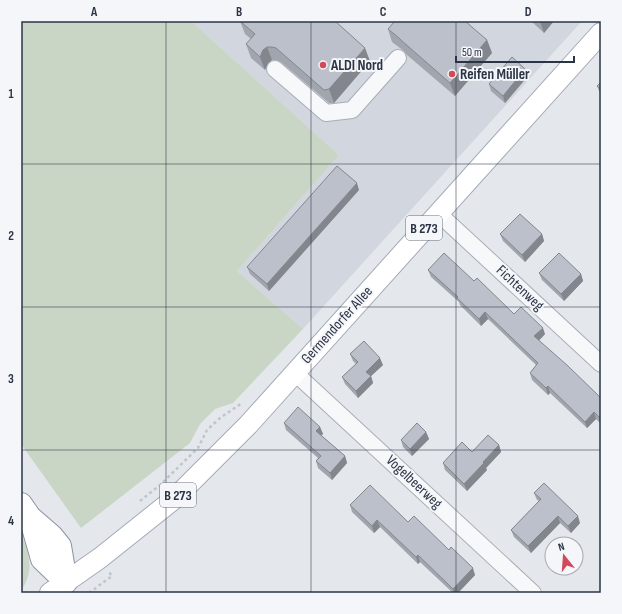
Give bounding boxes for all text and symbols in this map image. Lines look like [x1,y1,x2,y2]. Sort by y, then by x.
text: A [90,4,98,20]
text: B [236,4,242,20]
text: C [380,4,387,20]
text: D [525,4,532,20]
scale bar [456,38,574,64]
text: 50 m [462,45,482,60]
place label: ALDI Nord [330,56,383,75]
marker: ALDI Nord [318,60,328,70]
place label: Reifen Müller [460,65,530,84]
marker: Reifen Müller [447,69,457,79]
text: 1 [8,86,14,102]
road number: B 273 [406,216,442,240]
text: 2 [8,228,14,244]
street label: Fichtenweg [492,261,548,315]
street label: Germendorfer Allee [297,282,377,368]
text: 3 [8,371,14,387]
street label: Vogelbeerweg [382,451,446,513]
road number: B 273 [160,483,196,507]
text: 4 [8,513,14,529]
north arrow [544,536,584,576]
text: N [557,540,566,554]

